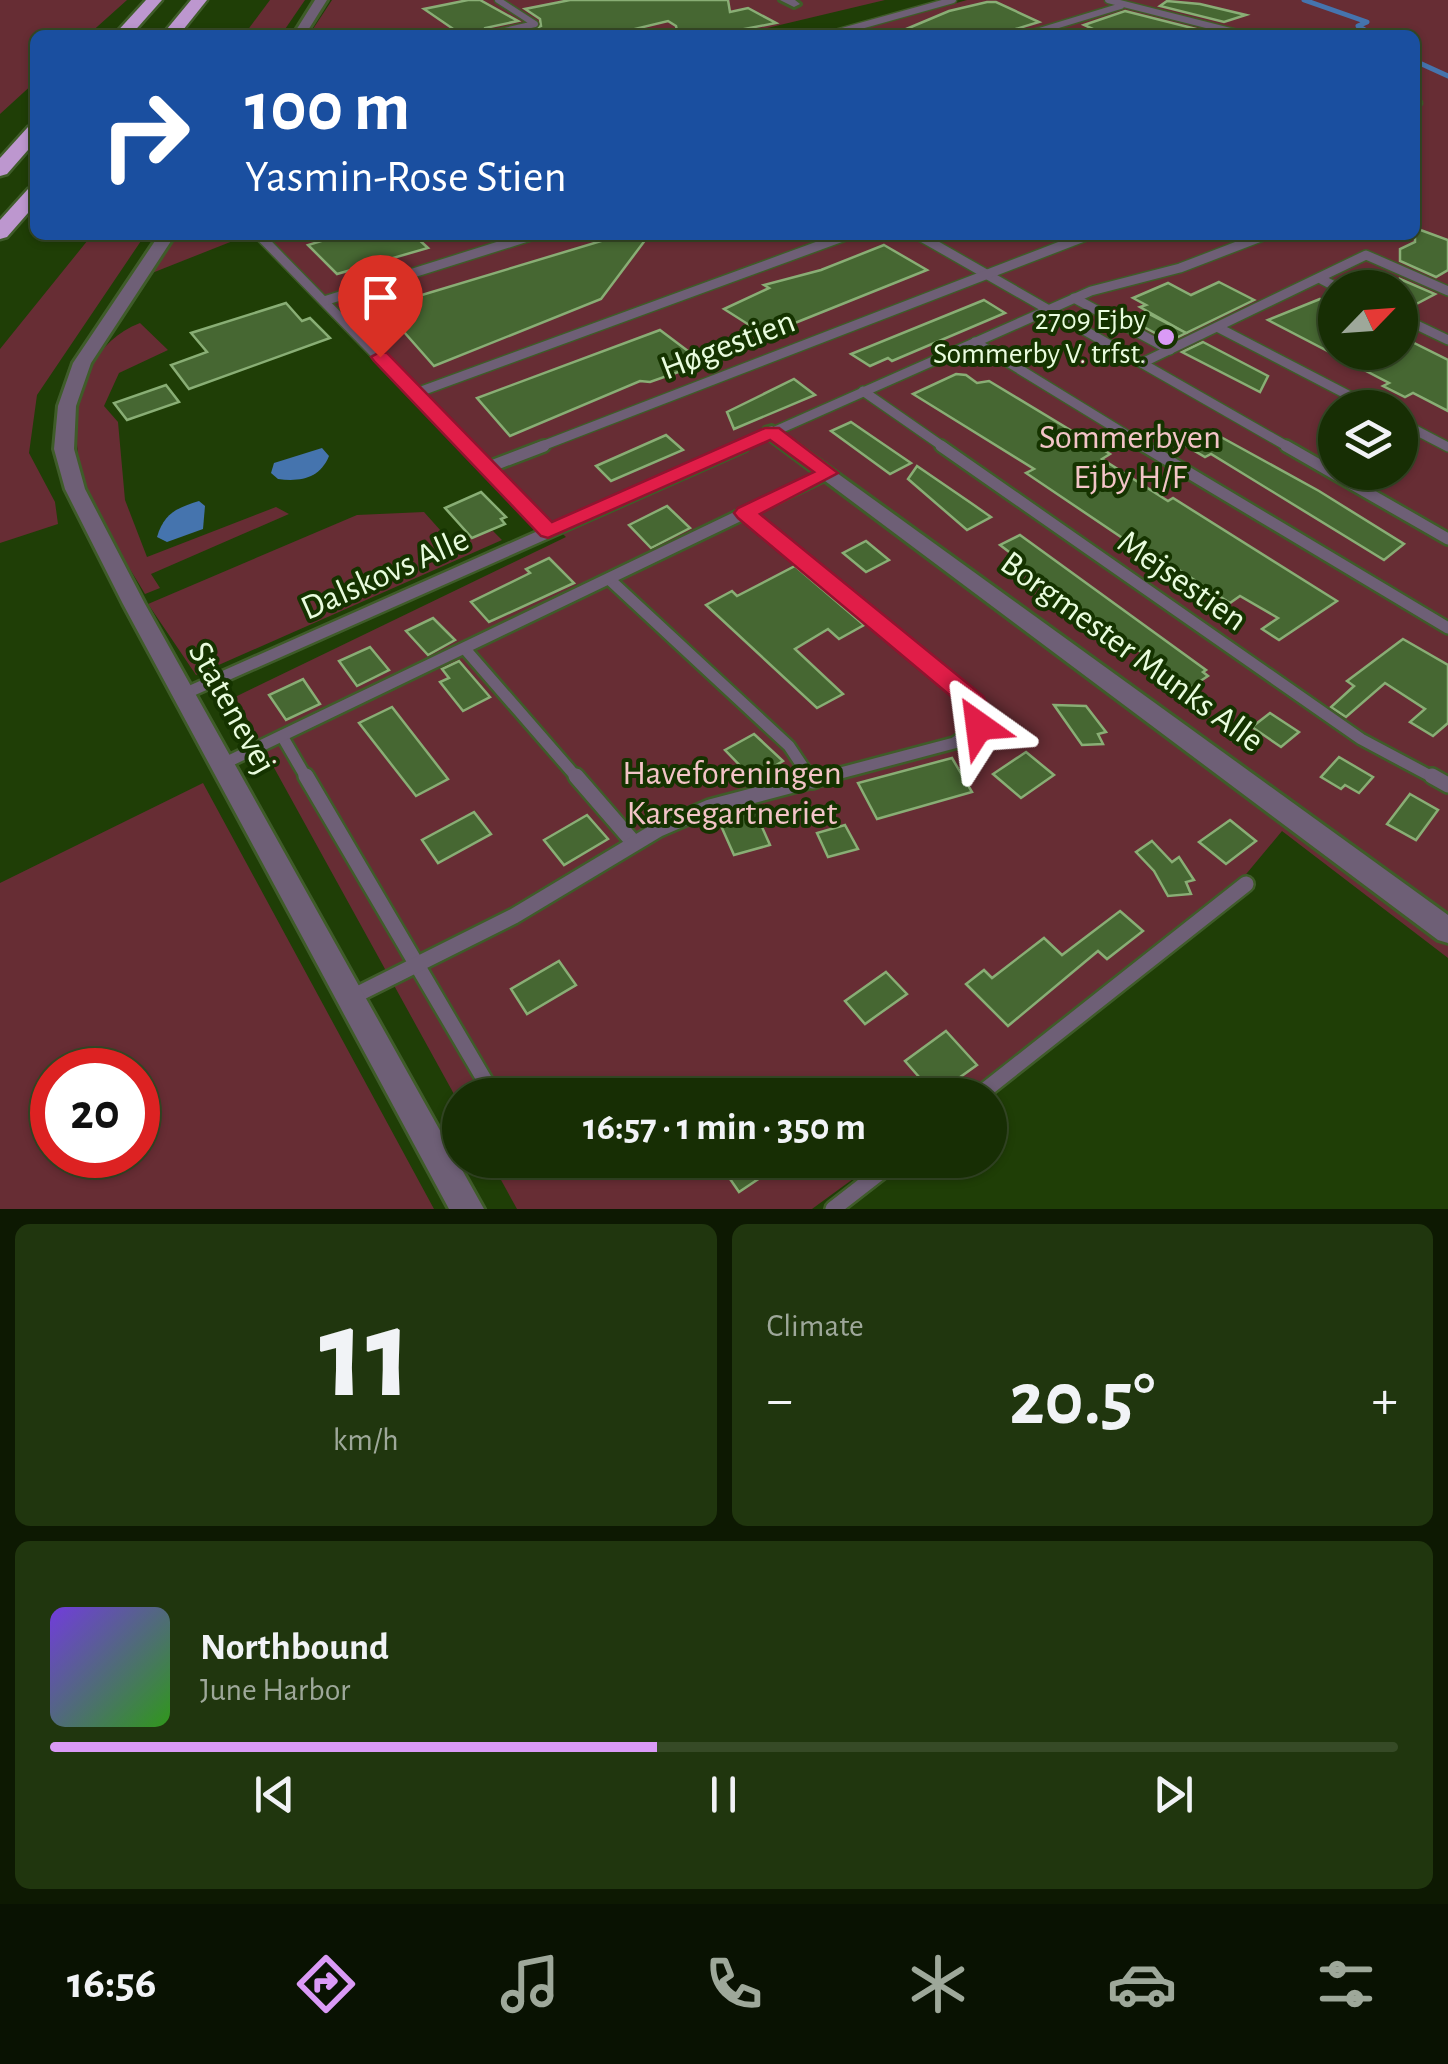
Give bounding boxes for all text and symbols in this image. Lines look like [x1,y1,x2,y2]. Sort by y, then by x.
icon: right [80,70,210,200]
text: 100 m [245,73,410,143]
text: Yasmin-Rose Stien [245,155,567,200]
pin [338,255,423,358]
icon: arrive [353,270,408,325]
north arrow [1318,270,1418,370]
map controls [1318,270,1418,490]
street label: Høgestien [656,304,800,386]
place label: 2709 Ejby Sommerby V. trfst. [933,305,1146,369]
marker: 2709 Ejby Sommerby V. trfst. [1155,326,1177,348]
button: layers [1318,390,1418,490]
park label: Sommerbyen Ejby H/F [1039,420,1221,495]
street label: Dalskovs Alle [296,521,474,627]
street label: Mejsestien [1111,524,1253,638]
street label: Borgmester Munks Alle [994,545,1270,759]
street label: Statenevej [182,636,282,780]
position arrow [927,674,1031,778]
park label: Haveforeningen Karsegartneriet [622,756,842,831]
speed limit sign: 20 [30,1048,160,1178]
text: 16:57 · 1 min · 350 m [583,1109,866,1147]
text: 11 [319,1291,413,1421]
text: Climate [767,1310,864,1342]
text: 20.5° [1009,1363,1155,1438]
text: − [767,1373,793,1428]
text: + [1372,1373,1398,1428]
text: km/h [333,1424,399,1456]
text: Northbound [200,1629,389,1667]
text: June Harbor [200,1674,350,1706]
icon: previous [247,1767,302,1822]
icon: pause [696,1767,751,1822]
icon: next [1146,1767,1201,1822]
icon: directions [291,1949,361,2019]
icon: music [495,1949,565,2019]
icon: phone [699,1949,769,2019]
icon: climate [903,1949,973,2019]
icon: car [1107,1949,1177,2019]
icon: filters [1311,1949,1381,2019]
text: 16:56 [67,1961,156,2006]

